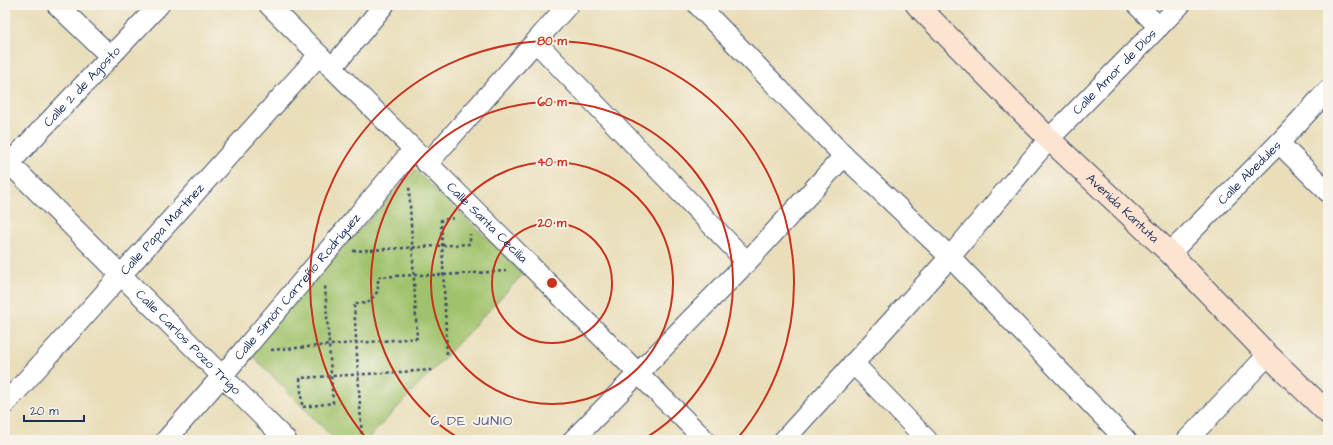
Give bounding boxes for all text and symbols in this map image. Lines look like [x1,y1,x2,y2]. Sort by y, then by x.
street label: Calle Amor de Dios [1069,25,1161,119]
text: 80 m [537,33,567,50]
street label: Calle 2 de Agosto [39,42,125,131]
text: 60 m [537,94,567,111]
street label: Calle Abedules [1214,136,1286,209]
text: 40 m [537,154,568,171]
street label: Avenida Kantuta [1082,169,1163,247]
street label: Calle Santa Cecilia [442,178,532,267]
street label: Calle Papa Martínez [116,179,209,279]
street label: Calle Simón Carreño Rodríguez [230,209,365,364]
text: 20 m [537,215,567,232]
centre of rings [545,276,559,290]
street label: Calle Carlos Pozo Trigo [132,286,245,399]
scale bar [24,397,84,423]
text: 20 m [30,403,59,420]
district label: 6 DE JUNIO [431,411,513,431]

